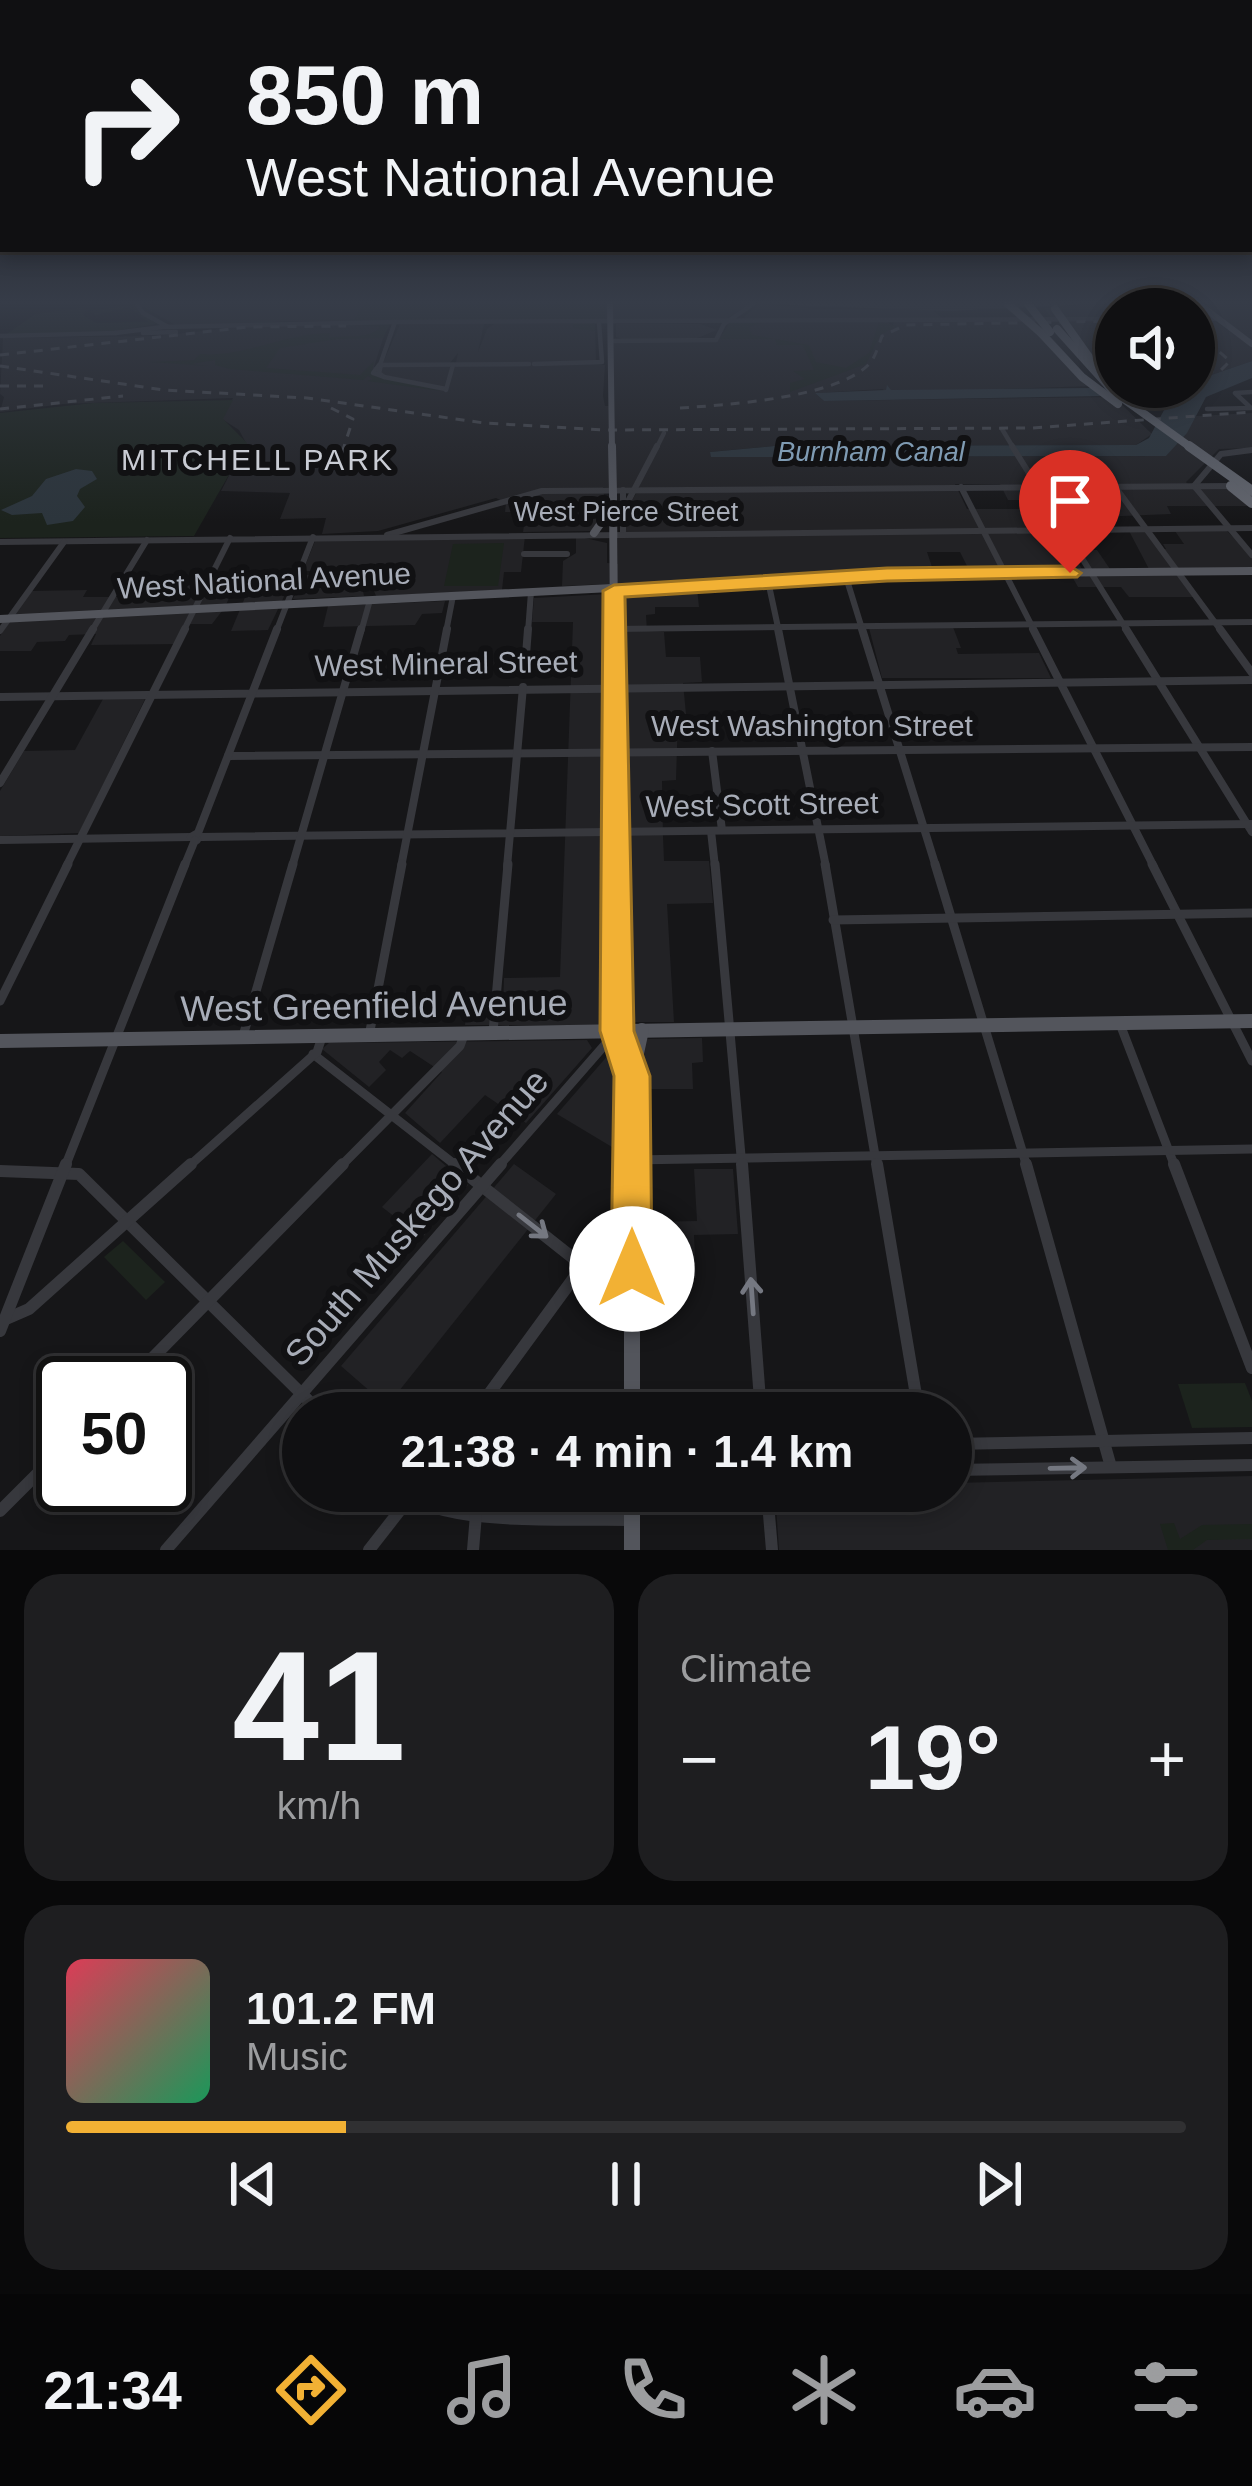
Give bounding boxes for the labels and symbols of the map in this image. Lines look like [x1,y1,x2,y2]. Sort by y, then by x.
water label: Burnham Canal [777,437,966,467]
district label: MITCHELL PARK [121,443,395,476]
pin [1019,450,1121,573]
street label: West Pierce Street [514,497,739,527]
street label: West National Avenue [116,556,412,605]
street label: West Mineral Street [314,645,578,682]
street label: West Washington Street [651,709,974,742]
street label: West Scott Street [645,786,879,823]
street label: West Greenfield Avenue [180,982,568,1029]
street label: South Muskego Avenue [276,1061,556,1374]
position arrow [569,1206,695,1332]
one-way arrow [516,1212,548,1239]
one-way arrow [740,1277,763,1316]
speed limit sign: 50 [36,1356,192,1512]
one-way arrow [1048,1457,1087,1480]

